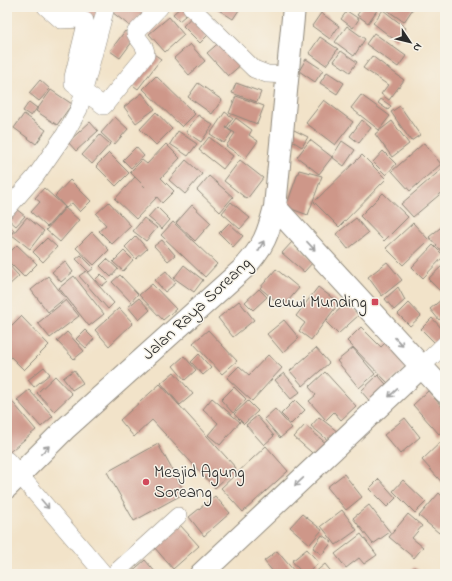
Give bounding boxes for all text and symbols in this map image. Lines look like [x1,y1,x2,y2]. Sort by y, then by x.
north arrow [390,22,430,62]
text: N [409,40,426,55]
one-way arrow [258,240,266,252]
one-way arrow [306,241,316,251]
street label: Jalan Raya Soreang [137,252,259,368]
place label: Leuwi Munding [268,290,367,317]
marker: Leuwi Munding [370,297,380,307]
one-way arrow [394,336,403,346]
one-way arrow [388,388,398,398]
one-way arrow [40,445,50,455]
place label: Mesjid Agung Soreang [154,460,245,507]
marker: Mesjid Agung Soreang [141,477,151,487]
one-way arrow [294,477,304,486]
one-way arrow [41,499,50,509]

